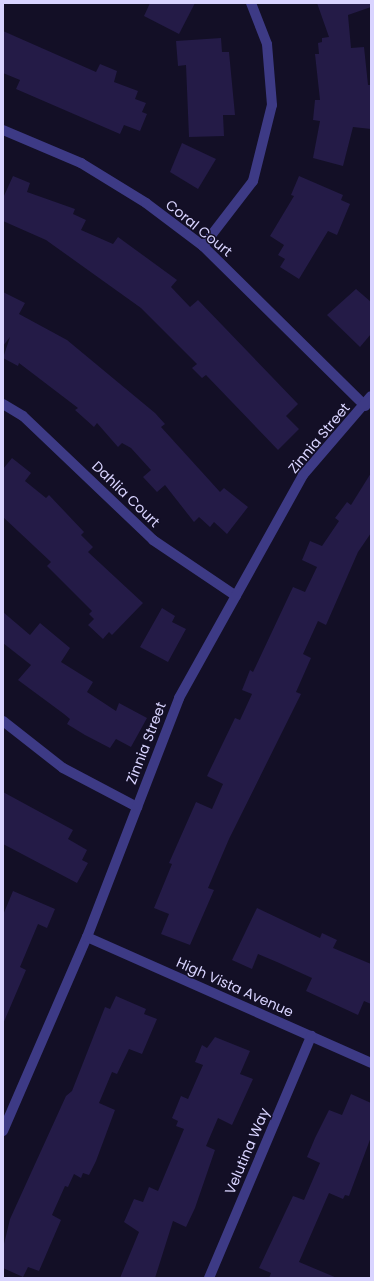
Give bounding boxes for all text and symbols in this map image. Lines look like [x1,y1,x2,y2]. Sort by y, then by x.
street label: Coral Court [162,196,236,260]
street label: Zinnia Street [285,399,353,477]
street label: Dahlia Court [89,458,163,530]
street label: Zinnia Street [123,700,169,786]
street label: High Vista Avenue [174,954,296,1020]
street label: Velutina Way [221,1105,273,1197]

